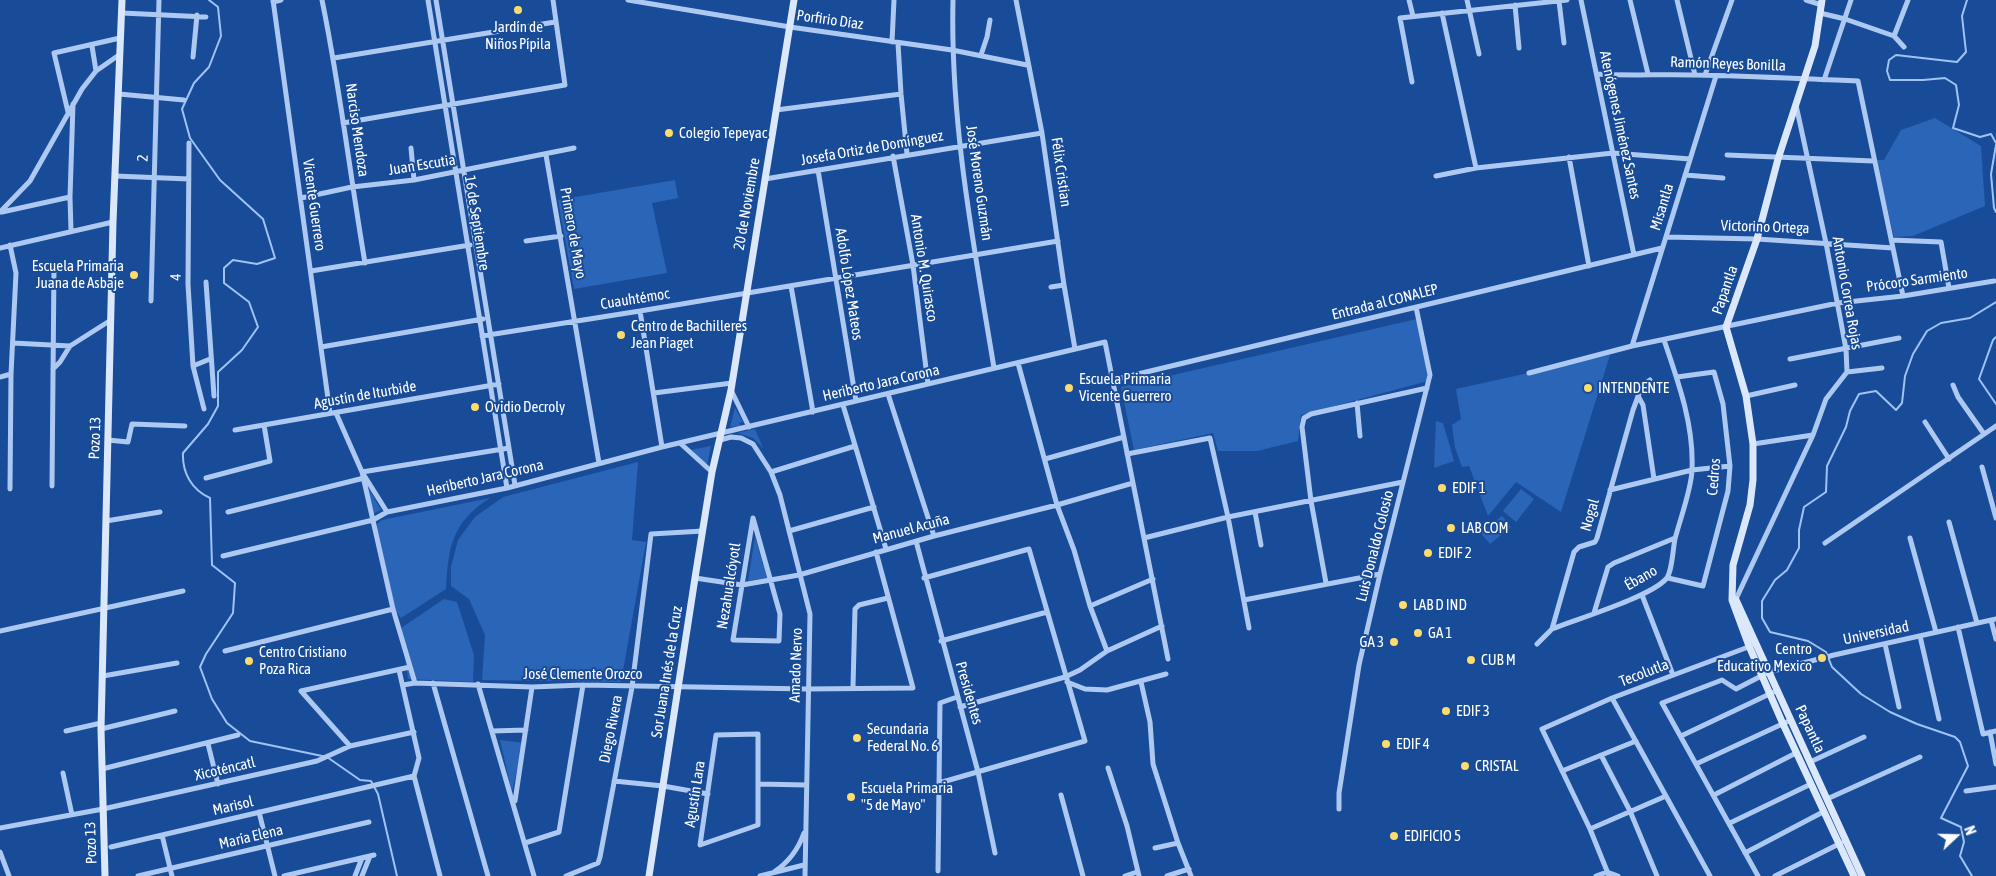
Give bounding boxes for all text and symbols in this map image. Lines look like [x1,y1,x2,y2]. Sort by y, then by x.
marker: Jardín de Niños Pípila [512,4,524,16]
street label: Porfirio Díaz [795,6,865,34]
place label: Jardín de Niños Pípila [485,18,551,53]
street label: Atenógenes Jiménez Santes [1595,49,1645,201]
street label: Ramón Reyes Bonilla [1670,53,1786,75]
street label: Narciso Mendoza [342,82,372,178]
place label: Colegio Tepeyac [679,124,767,142]
street label: José Moreno Guzmán [962,124,996,242]
marker: Colegio Tepeyac [663,127,675,139]
street label: Josefa Ortiz de Domínguez [799,127,945,169]
street label: Félix Cristian [1047,136,1075,208]
street label: Juan Escutia [387,151,457,179]
street label: 2 [134,154,152,162]
street label: 20 de Noviembre [730,156,764,252]
street label: Vicente Guerrero [299,158,329,252]
street label: 16 de Septiembre [461,174,493,272]
street label: Misantla [1646,181,1678,233]
street label: Primero de Mayo [556,186,590,280]
street label: Antonio M. Quirasco [907,213,941,323]
street label: Victorino Ortega [1720,216,1810,238]
street label: Adolfo López Mateos [831,227,867,341]
street label: Antonio Correa Rojas [1828,235,1866,351]
place label: Escuela Primaria Juana de Asbaje [32,257,124,292]
street label: Papantla [1708,263,1742,317]
street label: Prócoro Sarmiento [1865,264,1969,296]
marker: Escuela Primaria Juana de Asbaje [128,269,140,281]
street label: 4 [167,273,185,281]
street label: Entrada al CONALEP [1330,280,1440,324]
street label: Cuauhtémoc [599,285,671,313]
place label: Centro de Bachilleres Jean Piaget [631,317,747,352]
marker: Centro de Bachilleres Jean Piaget [615,329,627,341]
street label: Heriberto Jara Corona [821,361,941,405]
place label: Escuela Primaria Vicente Guerrero [1079,370,1172,405]
street label: Agustín de Iturbide [312,377,418,413]
place label: INTENDENTE [1598,379,1669,397]
marker: Escuela Primaria Vicente Guerrero [1063,382,1075,394]
marker: INTENDENTE [1582,382,1594,394]
place label: Ovidio Decroly [485,398,565,416]
marker: Ovidio Decroly [469,401,481,413]
street label: Pozo 13 [85,416,105,460]
street label: Heriberto Jara Corona [425,456,545,500]
street label: Cedros [1703,458,1725,496]
place label: EDIF 1 [1452,479,1486,497]
marker: EDIF 1 [1436,482,1448,494]
street label: Luis Donaldo Colosio [1352,488,1398,604]
street label: Nogal [1577,497,1603,533]
street label: Manuel Acuña [871,510,951,548]
place label: LAB COM [1461,519,1509,537]
marker: LAB COM [1445,522,1457,534]
street label: Nezahualcóyotl [713,542,745,630]
place label: EDIF 2 [1438,544,1472,562]
marker: EDIF 2 [1422,547,1434,559]
street label: Ébano [1621,562,1661,594]
place label: LAB D IND [1413,596,1467,614]
marker: LAB D IND [1397,599,1409,611]
street label: Sor Juana Inés de la Cruz [648,605,686,739]
street label: Universidad [1841,617,1911,649]
place label: GA 1 [1428,624,1452,642]
street label: Amado Nervo [786,627,806,703]
marker: GA 1 [1412,627,1424,639]
place label: GA 3 [1360,633,1384,651]
marker: GA 3 [1388,636,1400,648]
place label: Centro Educativo Mexico [1717,640,1812,675]
place label: Centro Cristiano Poza Rica [259,643,347,678]
place label: CUB M [1481,651,1516,669]
marker: Centro Educativo Mexico [1816,652,1828,664]
marker: CUB M [1465,654,1477,666]
marker: Centro Cristiano Poza Rica [243,655,255,667]
street label: Tecolutla [1617,655,1671,691]
street label: Presidentes [951,659,987,727]
street label: José Clemente Orozco [523,665,643,683]
street label: Diego Rivera [596,694,626,764]
place label: EDIF 3 [1456,702,1490,720]
street label: Papantla [1791,702,1829,756]
marker: EDIF 3 [1440,705,1452,717]
place label: Secundaria Federal No. 6 [867,720,938,755]
marker: Secundaria Federal No. 6 [851,732,863,744]
place label: EDIF 4 [1396,735,1430,753]
marker: EDIF 4 [1380,738,1392,750]
street label: Xicoténcatl [193,753,257,785]
place label: CRISTAL [1475,757,1519,775]
street label: Agustín Lara [681,759,709,829]
marker: CRISTAL [1459,760,1471,772]
place label: Escuela Primaria "5 de Mayo" [861,779,953,814]
marker: Escuela Primaria "5 de Mayo" [845,791,857,803]
street label: Marisol [211,793,255,819]
north arrow [1931,811,1981,861]
street label: Pozo 13 [81,821,101,865]
street label: María Elena [217,821,285,853]
text: N [1961,824,1979,837]
place label: EDIFICIO 5 [1404,827,1461,845]
marker: EDIFICIO 5 [1388,830,1400,842]

